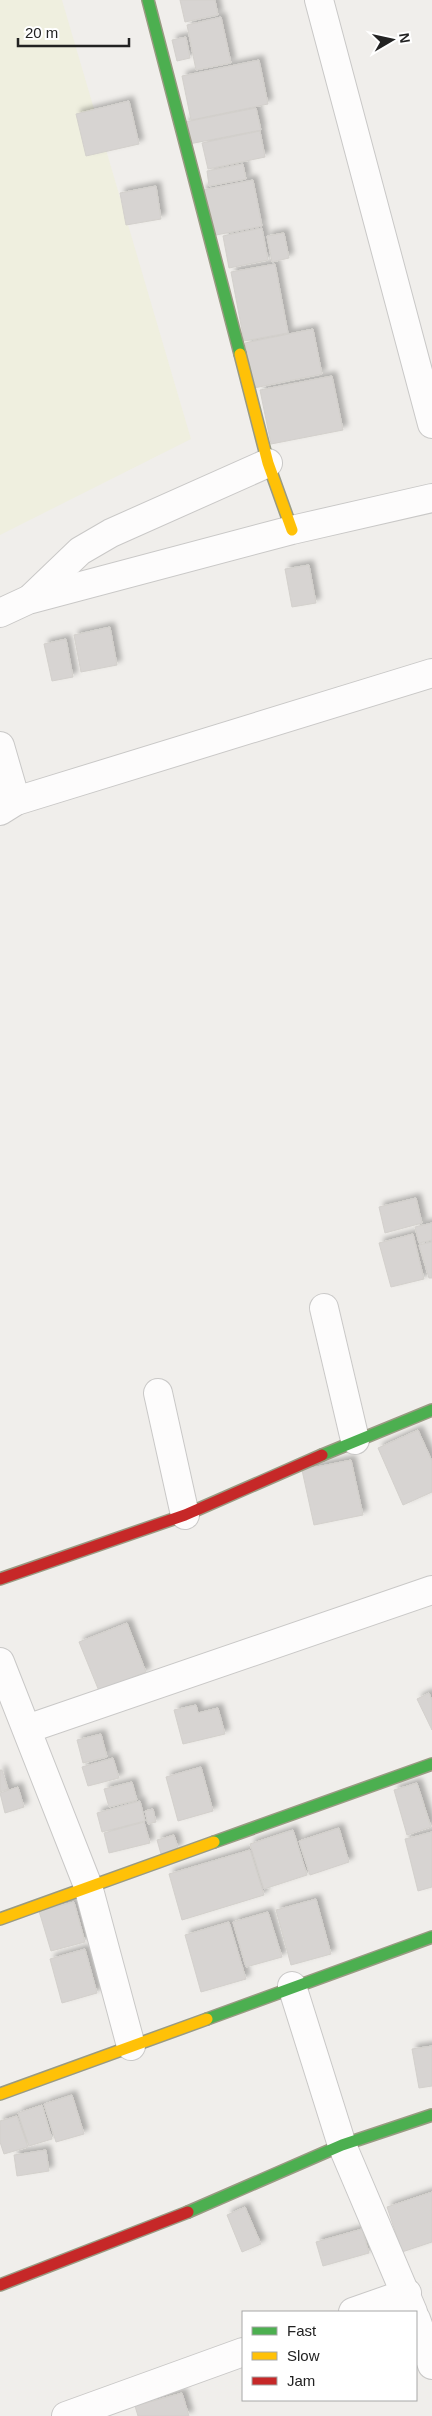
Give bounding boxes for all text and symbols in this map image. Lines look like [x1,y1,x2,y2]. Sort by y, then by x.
scale bar [18,15,129,47]
north arrow [367,15,417,65]
text: 20 m [25,24,58,41]
text: N [396,32,414,44]
legend [242,2311,417,2401]
text: Fast [287,2322,317,2339]
text: Slow [287,2347,320,2364]
text: Jam [287,2372,315,2389]

